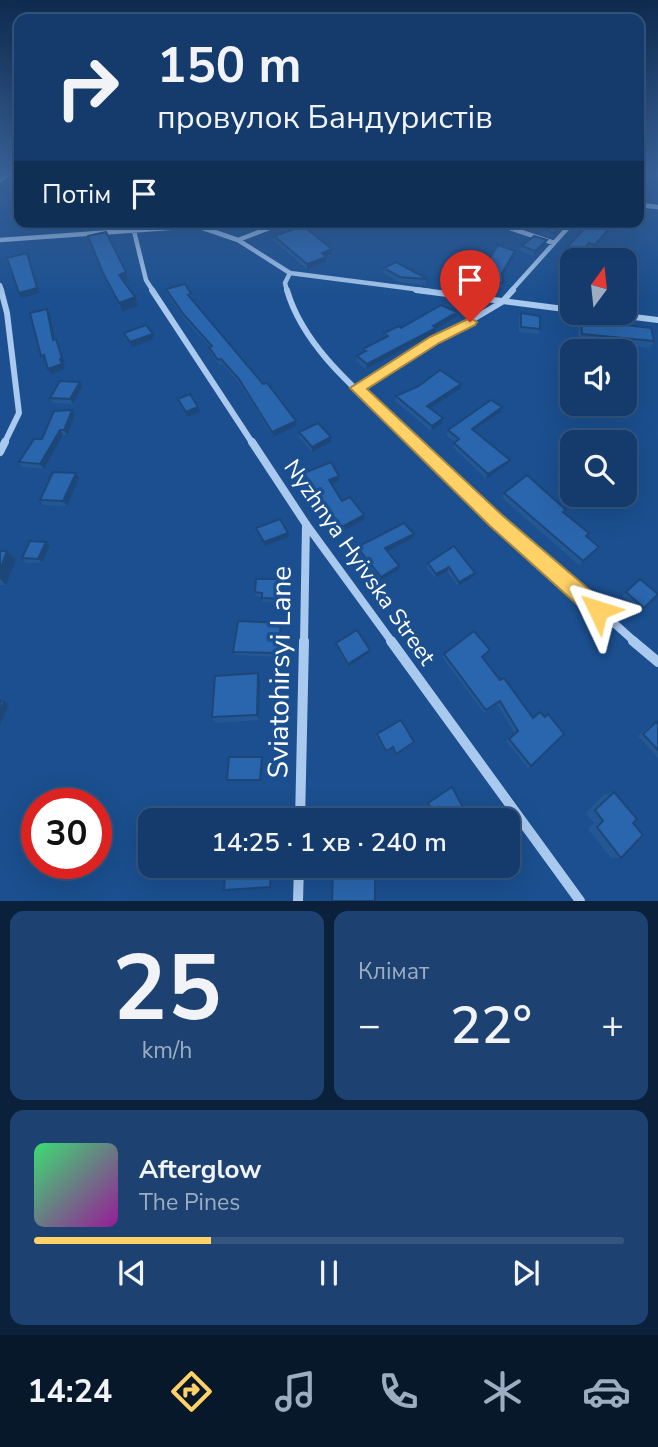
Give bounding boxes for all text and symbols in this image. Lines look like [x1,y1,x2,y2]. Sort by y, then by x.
text: 150 m [157,32,301,99]
icon: right [42,42,133,133]
text: провулок Бандуристів [157,96,493,139]
icon: arrive [125,175,163,213]
text: Потім [42,177,111,212]
north arrow [560,248,637,326]
map controls [560,248,637,507]
pin [440,250,500,322]
icon: arrive [451,261,489,299]
button: sound [560,339,637,416]
button: search [560,430,637,507]
street label: Nyzhnya Hyivska Street [277,453,443,672]
street label: Sviatohirsyi Lane [259,565,301,779]
position arrow [561,573,635,647]
speed limit sign: 30 [21,788,112,879]
text: 14:25 · 1 хв · 240 m [211,825,447,860]
text: 25 [112,927,222,1051]
text: Клімат [358,956,429,987]
text: 22° [450,990,532,1061]
text: − [358,1000,381,1051]
text: + [601,1000,624,1051]
text: km/h [142,1035,192,1066]
text: Afterglow [139,1152,262,1187]
text: The Pines [139,1187,240,1218]
icon: previous [113,1254,151,1292]
icon: pause [310,1254,348,1292]
icon: next [507,1254,545,1292]
icon: directions [167,1367,216,1416]
icon: music [271,1367,320,1416]
icon: phone [374,1367,423,1416]
icon: climate [478,1367,527,1416]
icon: car [582,1367,631,1416]
text: 14:24 [27,1370,112,1413]

